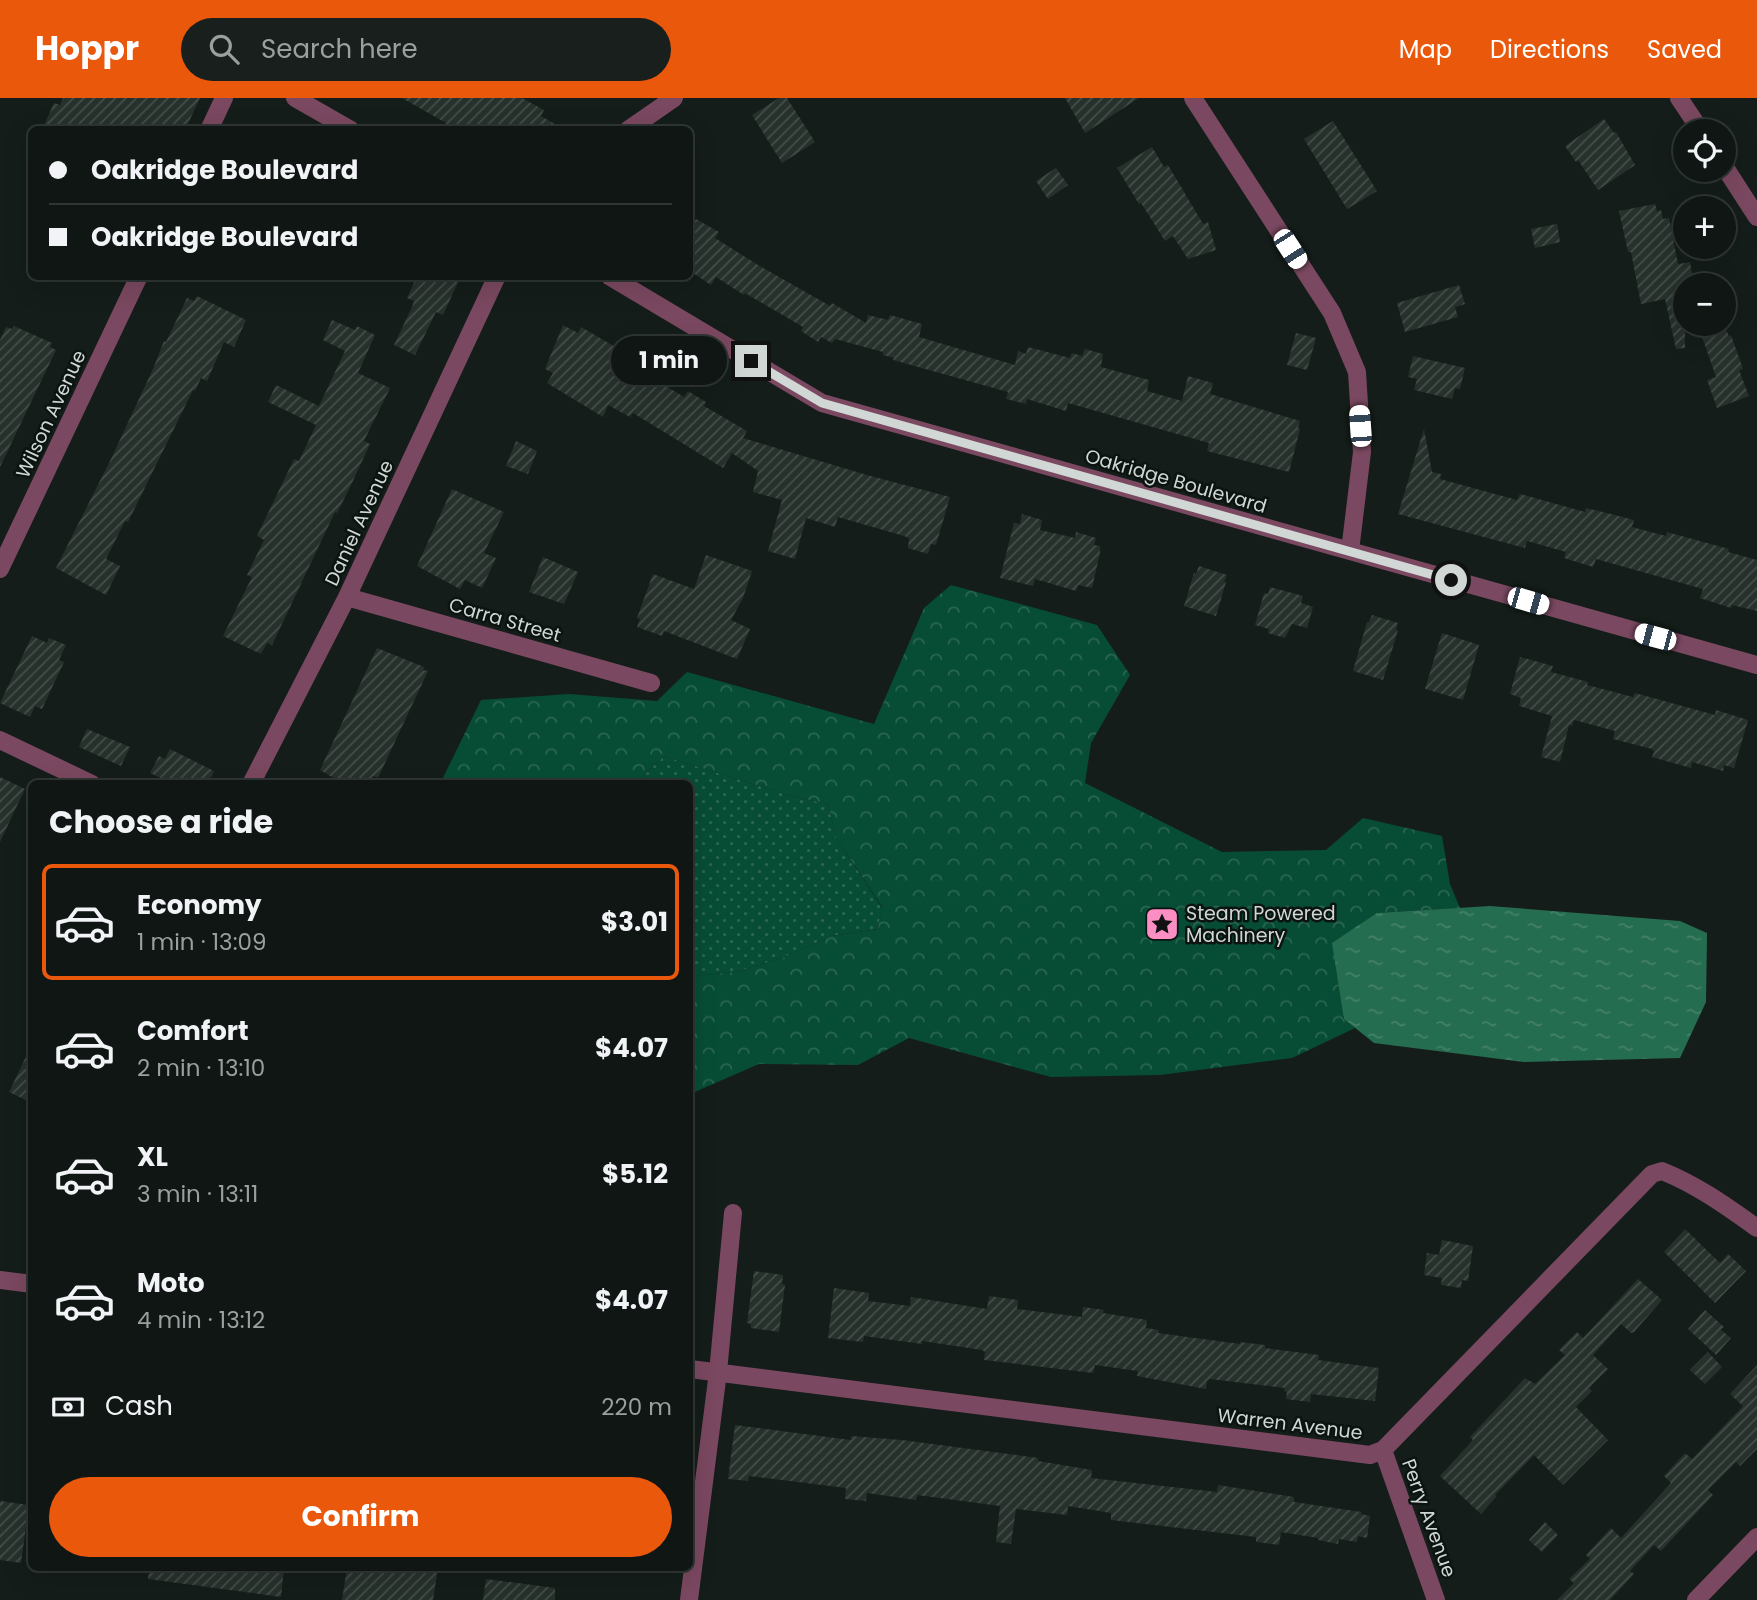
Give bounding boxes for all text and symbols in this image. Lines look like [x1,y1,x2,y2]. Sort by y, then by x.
search box [181,18,671,81]
text: Hoppr [35,25,139,72]
icon: search [205,30,243,68]
text: Search here [261,31,418,67]
text: Map [1399,33,1452,66]
text: Directions [1490,33,1609,66]
text: Saved [1647,33,1722,66]
map controls [1673,119,1736,336]
button: locate [1673,119,1736,182]
text: Oakridge Boulevard [91,152,358,188]
button: + [1673,196,1736,259]
text: Oakridge Boulevard [91,219,358,255]
car [1270,226,1311,272]
button: − [1673,273,1736,336]
callout: 1 min [611,336,726,386]
text: 1 min [639,344,699,376]
route end [735,345,767,377]
street label: Wilson Avenue [9,346,93,482]
car [1349,404,1372,448]
street label: Oakridge Boulevard [1082,442,1270,520]
street label: Daniel Avenue [318,456,400,590]
route start [1435,564,1467,596]
car [1505,585,1552,617]
street label: Carra Street [446,591,564,649]
car [1632,621,1679,653]
text: Choose a ride [49,799,273,844]
text: Economy [137,887,261,923]
icon: car [53,891,116,954]
place label: Steam Powered Machinery [1186,900,1336,949]
text: $3.01 [601,904,668,940]
place icon: Steam Powered Machinery [1143,905,1181,943]
text: 1 min · 13:09 [137,926,266,958]
text: Comfort [137,1013,249,1049]
icon: car [53,1017,116,1080]
text: $4.07 [595,1030,668,1066]
text: 2 min · 13:10 [137,1052,265,1084]
text: XL [137,1139,168,1175]
icon: car [53,1143,116,1206]
text: $5.12 [602,1156,668,1192]
text: 3 min · 13:11 [137,1178,258,1210]
text: Moto [137,1265,205,1301]
icon: car [53,1269,116,1332]
text: $4.07 [595,1282,668,1318]
text: 4 min · 13:12 [137,1304,265,1336]
icon: cash [49,1388,87,1426]
text: Cash [105,1388,173,1424]
text: 220 m [601,1391,672,1423]
street label: Warren Avenue [1216,1402,1364,1446]
street label: Perry Avenue [1395,1455,1463,1581]
button: Confirm [49,1477,672,1557]

